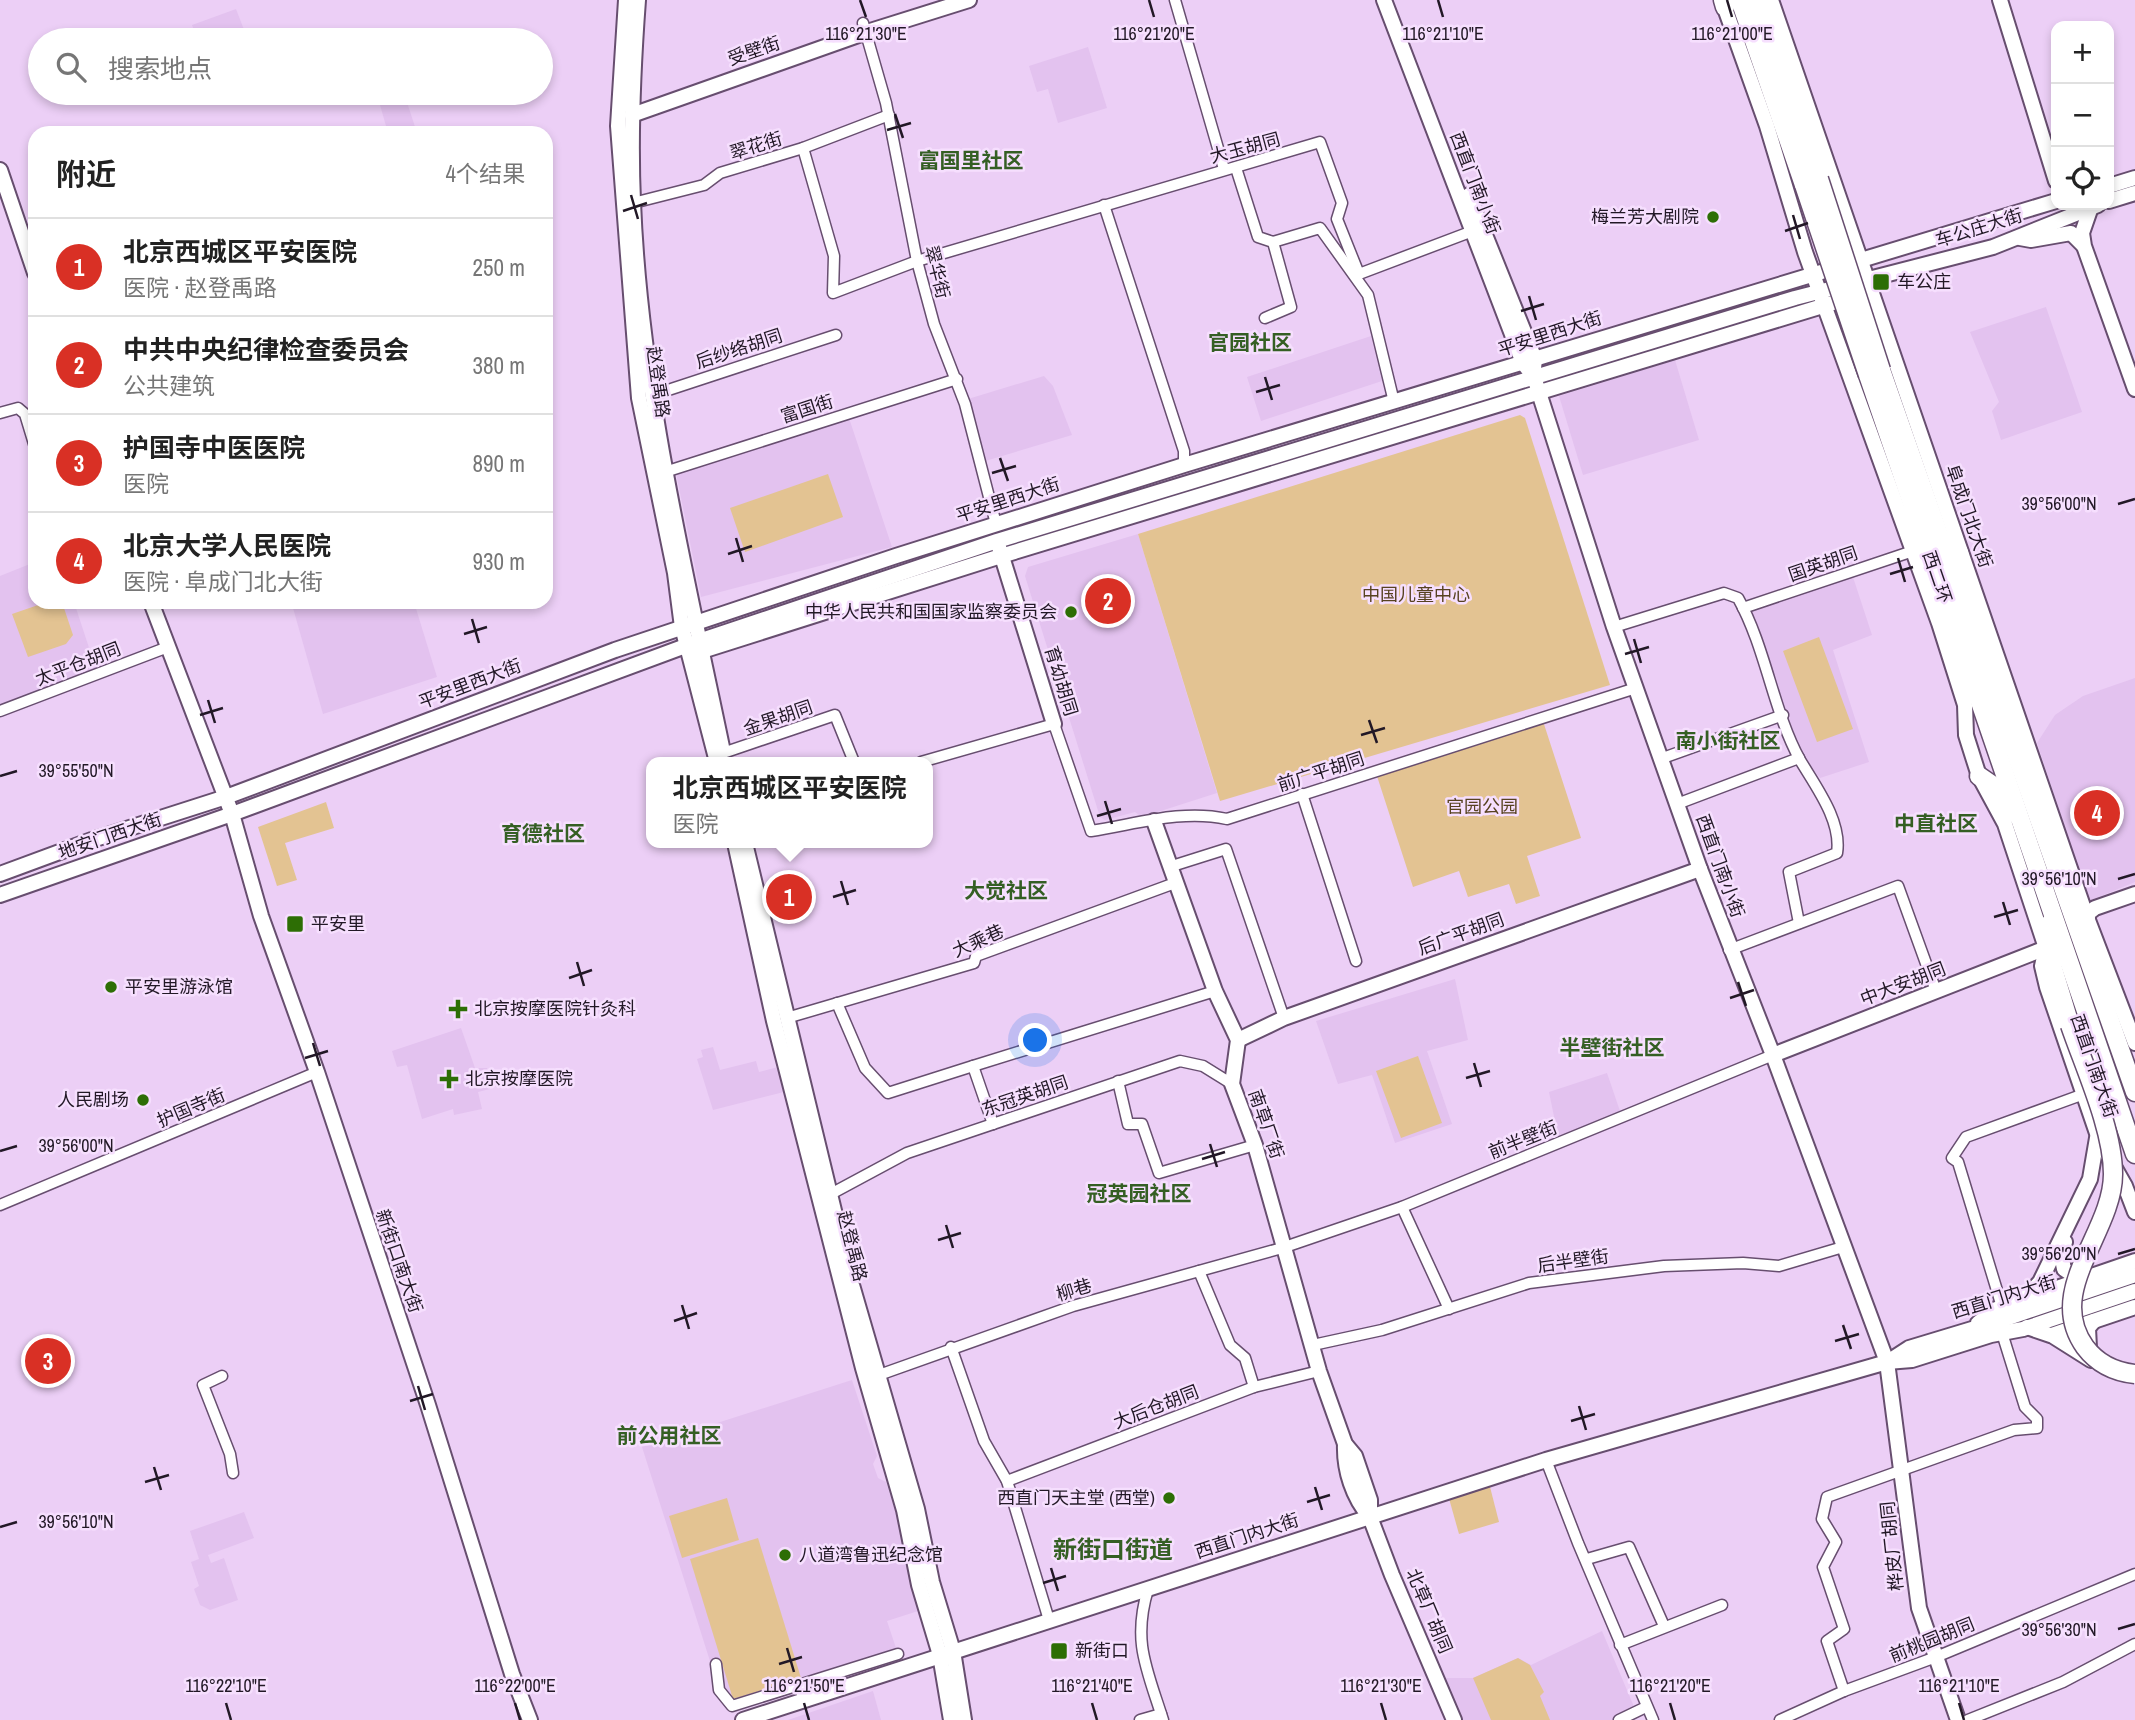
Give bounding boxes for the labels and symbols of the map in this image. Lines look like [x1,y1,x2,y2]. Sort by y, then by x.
text: 116°21'30"E [825,21,907,46]
text: 116°21'20"E [1113,21,1195,46]
text: 116°21'10"E [1402,21,1484,46]
text: 116°21'00"E [1691,21,1773,46]
street label: 受壁街 [724,30,783,71]
street label: 翠花街 [726,126,785,165]
street label: 大玉胡同 [1207,126,1283,169]
street label: 西直门南小街 [1444,128,1506,238]
district label: 富国里社区 [919,146,1024,175]
street label: 车公庄大街 [1932,202,2026,253]
place label: 梅兰芳大剧院 [1591,204,1699,229]
marker: 梅兰芳大剧院 [1705,209,1721,225]
street label: 翠华街 [919,243,956,301]
place label: 车公庄 [1897,269,1951,294]
marker: 车公庄 [1871,272,1891,292]
street label: 平安里西大街 [1495,305,1605,362]
street label: 后纱络胡同 [692,323,786,374]
district label: 官园社区 [1208,328,1292,357]
street label: 赵登禹路 [641,345,676,419]
street label: 富国街 [777,388,836,429]
street label: 阜成门北大街 [1940,461,1999,571]
street label: 平安里西大街 [953,471,1063,528]
text: 39°56'00"N [2021,491,2097,516]
street label: 国英胡同 [1785,540,1861,587]
street label: 西二环 [1917,547,1958,606]
pin: 2 [1085,575,1131,627]
park label: 中国儿童中心 [1362,582,1470,607]
place label: 中华人民共和国国家监察委员会 [805,599,1057,624]
marker: 中华人民共和国国家监察委员会 [1063,604,1079,620]
street label: 太平仓胡同 [31,636,124,691]
street label: 育幼胡同 [1039,643,1084,719]
street label: 平安里西大街 [415,653,525,715]
street label: 金果胡同 [740,694,816,741]
district label: 南小街社区 [1676,726,1781,755]
street label: 前广平胡同 [1274,746,1368,797]
text: 39°55'50"N [38,758,114,783]
pin: 4 [2074,787,2120,839]
park label: 官园公园 [1446,794,1518,819]
street label: 地安门西大街 [55,806,165,865]
district label: 中直社区 [1894,809,1978,838]
street label: 西直门南小街 [1690,811,1751,921]
district label: 育德社区 [501,819,585,848]
text: 39°56'10"N [2021,866,2097,891]
pin: 1 [766,871,812,923]
district label: 大觉社区 [964,876,1048,905]
street label: 后广平胡同 [1414,906,1507,961]
place label: 平安里 [311,911,365,936]
marker: 平安里 [285,914,305,934]
street label: 大乘巷 [948,918,1008,963]
street label: 中大安胡同 [1856,956,1949,1011]
place label: 平安里游泳馆 [125,974,233,999]
marker: 平安里游泳馆 [103,979,119,995]
place label: 北京按摩医院针灸科 [474,996,636,1021]
marker: 北京按摩医院针灸科 [448,999,468,1019]
street label: 西直门南大街 [2065,1011,2124,1121]
your location [1018,1023,1052,1057]
district label: 半壁街社区 [1560,1033,1665,1062]
place label: 北京按摩医院 [465,1066,573,1091]
marker: 北京按摩医院 [439,1069,459,1089]
street label: 东冠英胡同 [978,1069,1071,1122]
street label: 护国寺街 [153,1082,229,1133]
street label: 南草厂街 [1243,1086,1290,1162]
place label: 人民剧场 [57,1087,129,1112]
marker: 人民剧场 [135,1092,151,1108]
street label: 前半壁街 [1485,1114,1561,1165]
text: 39°56'00"N [38,1133,114,1158]
district label: 冠英园社区 [1087,1179,1192,1208]
street label: 新街口南大街 [370,1206,429,1316]
street label: 赵登禹路 [832,1208,873,1284]
text: 39°56'20"N [2021,1241,2097,1266]
street label: 后半壁街 [1536,1243,1610,1278]
street label: 西直门内大街 [1949,1269,2059,1324]
street label: 柳巷 [1053,1272,1095,1307]
pin: 3 [25,1335,71,1387]
street label: 大后仓胡同 [1109,1379,1202,1434]
district label: 前公用社区 [617,1421,722,1450]
place label: 西直门天主堂 (西堂) [997,1485,1155,1510]
marker: 西直门天主堂 (西堂) [1161,1490,1177,1506]
street label: 桦皮厂胡同 [1874,1500,1909,1592]
street label: 西直门内大街 [1192,1507,1302,1564]
text: 39°56'10"N [38,1509,114,1534]
district label: 新街口街道 [1053,1533,1173,1565]
place label: 八道湾鲁迅纪念馆 [799,1542,943,1567]
marker: 八道湾鲁迅纪念馆 [777,1547,793,1563]
street label: 北草厂胡同 [1400,1564,1459,1657]
street label: 前桃园胡同 [1885,1611,1978,1668]
text: 39°56'30"N [2021,1617,2097,1642]
place label: 新街口 [1075,1638,1129,1663]
marker: 新街口 [1049,1641,1069,1661]
text: 116°22'10"E [185,1673,267,1698]
text: 116°22'00"E [474,1673,556,1698]
text: 116°21'50"E [763,1673,845,1698]
text: 116°21'40"E [1051,1673,1133,1698]
text: 116°21'30"E [1340,1673,1422,1698]
text: 116°21'20"E [1629,1673,1711,1698]
text: 116°21'10"E [1918,1673,2000,1698]

